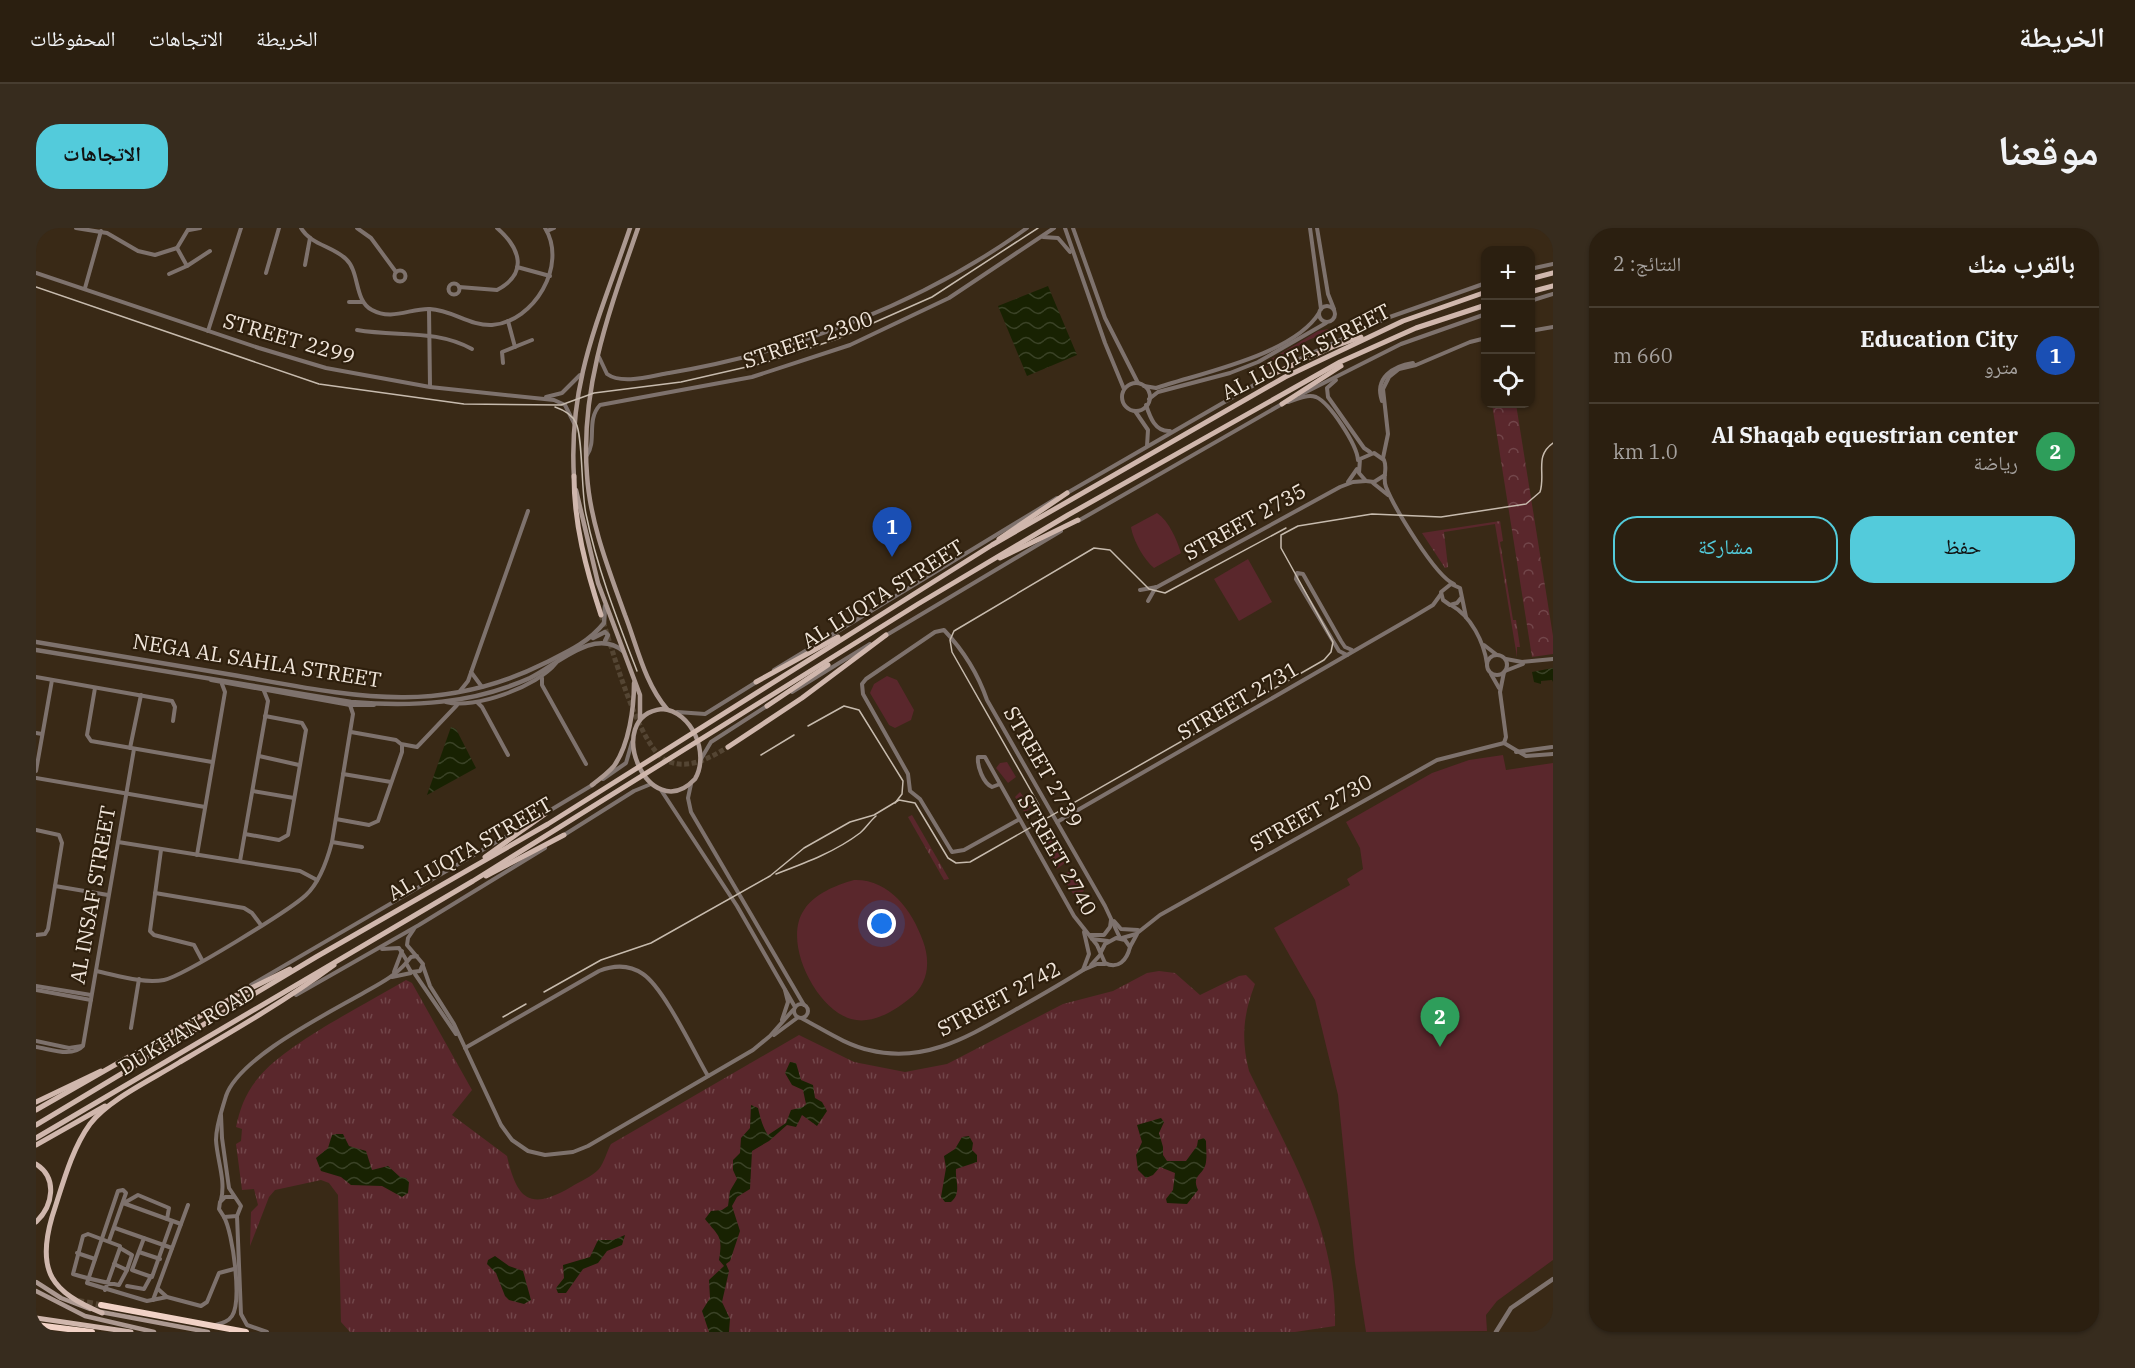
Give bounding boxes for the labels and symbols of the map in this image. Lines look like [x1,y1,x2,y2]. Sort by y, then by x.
street label: AL LUQTA STREET [1216,296,1395,406]
street label: STREET 2300 [739,304,876,374]
street label: STREET 2299 [220,306,358,370]
street label: STREET 2735 [1178,476,1311,566]
pin: 1 [872,508,912,557]
street label: AL LUQTA STREET [796,532,969,654]
street label: NEGA AL SAHLA STREET [131,627,383,693]
street label: STREET 2731 [1172,654,1303,746]
street label: STREET 2739 [998,701,1090,832]
street label: STREET 2730 [1244,767,1377,857]
street label: AL LUQTA STREET [382,789,557,907]
street label: STREET 2740 [1012,789,1104,920]
street label: AL INSAF STREET [63,804,121,986]
your location [867,909,896,938]
street label: STREET 2742 [932,954,1065,1042]
street label: DUKHAN ROAD [113,977,260,1081]
pin: 2 [1420,998,1460,1047]

